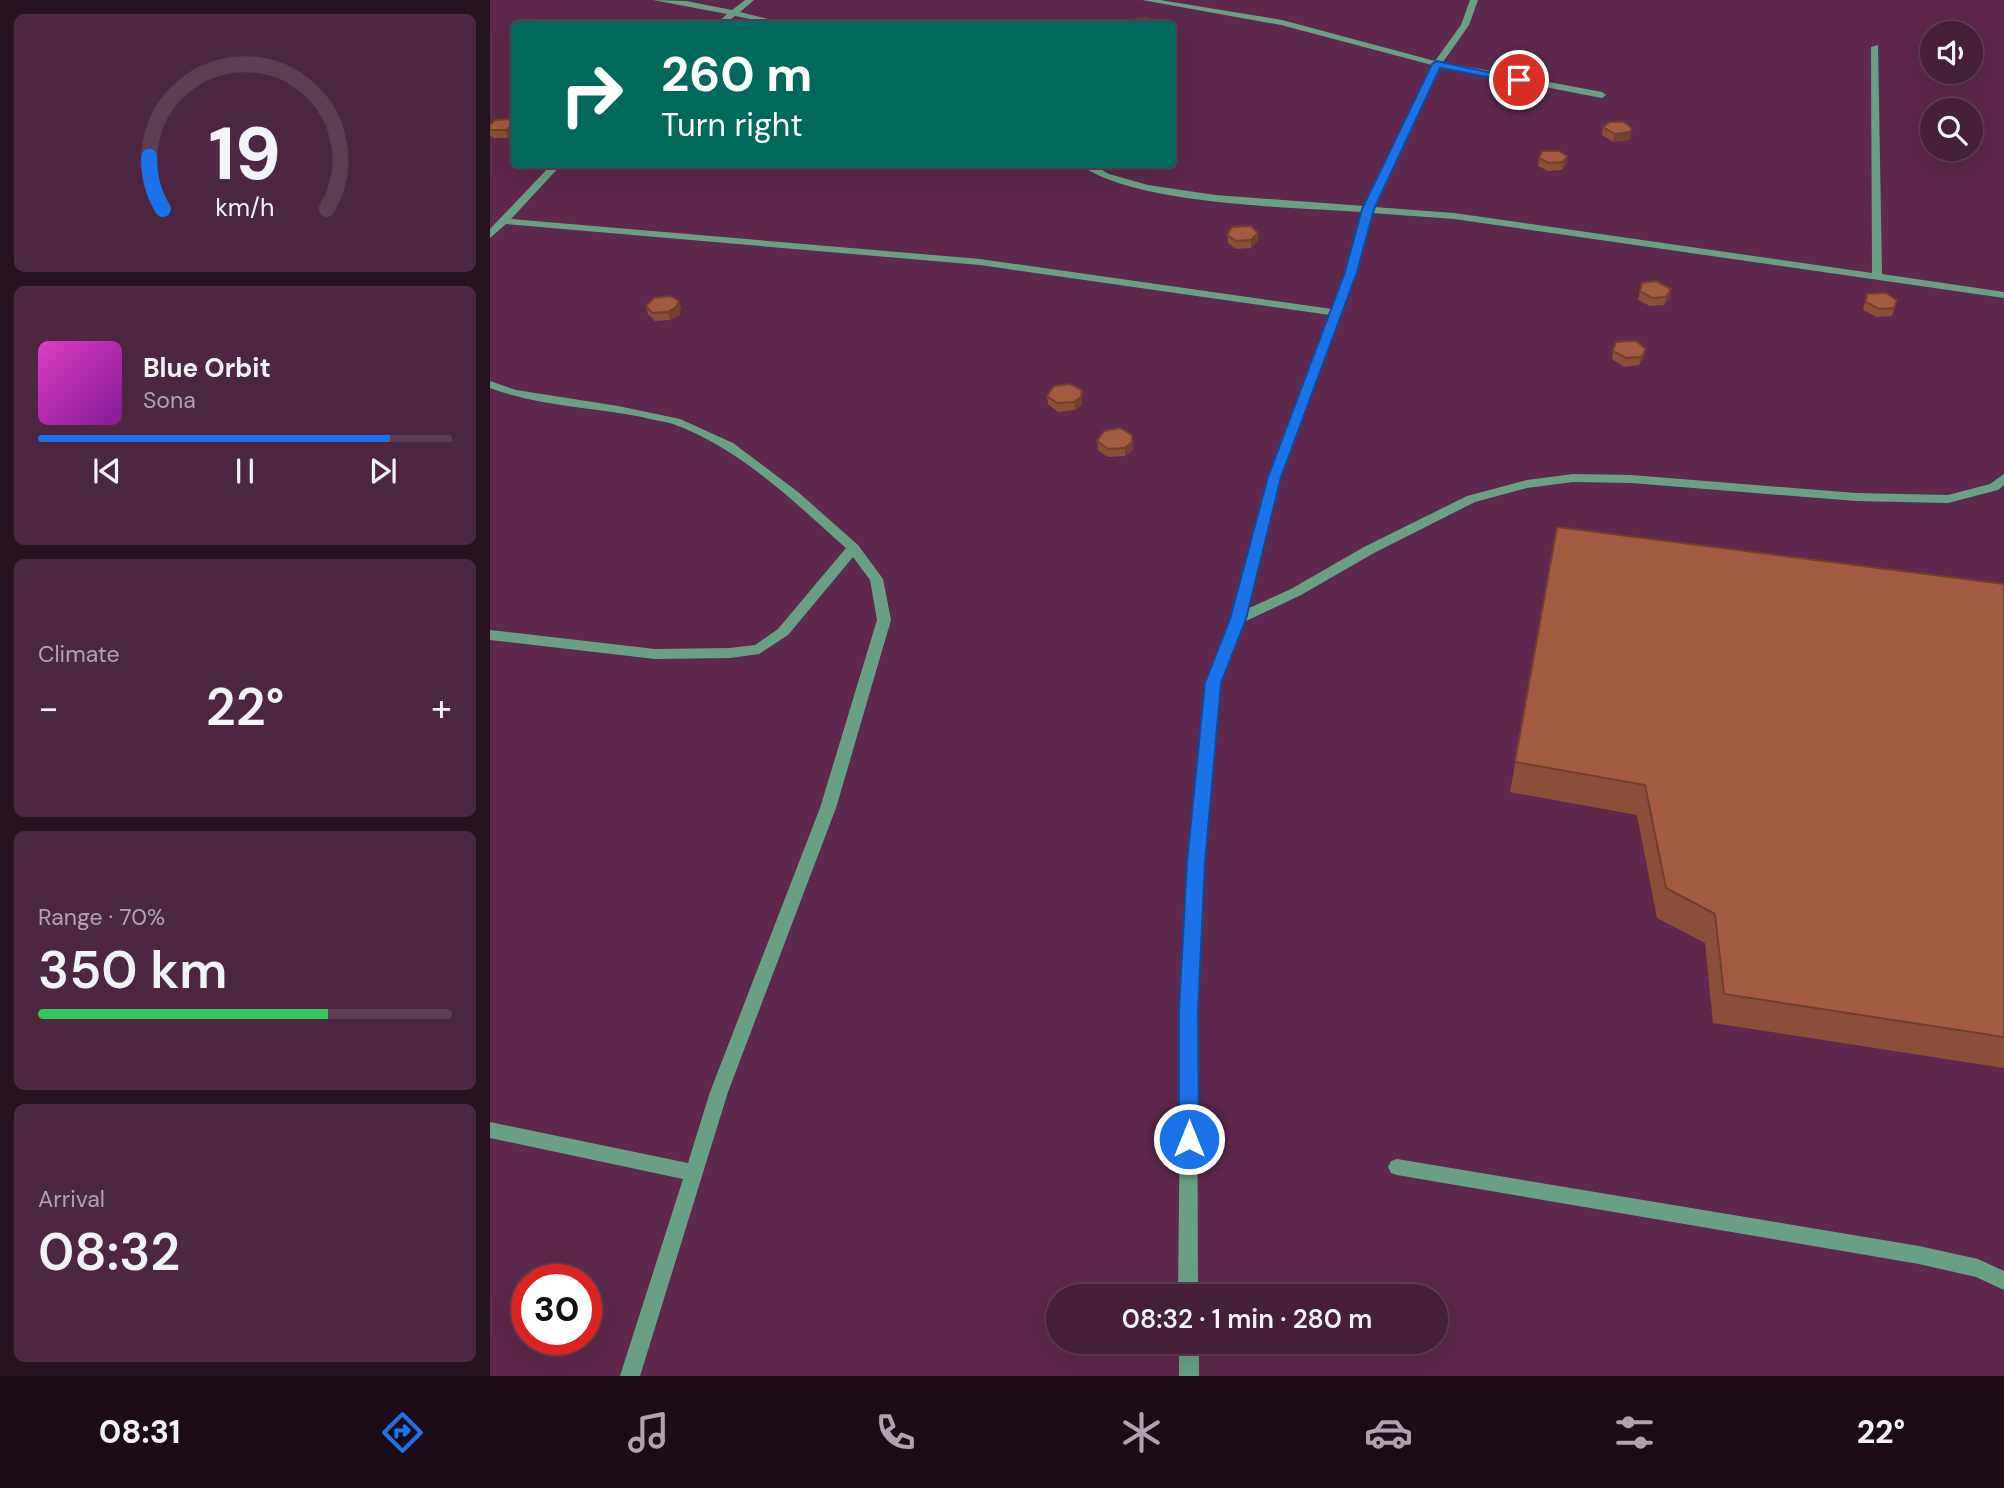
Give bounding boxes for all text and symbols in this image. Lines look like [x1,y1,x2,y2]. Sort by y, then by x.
map controls [1920,21,1983,161]
button: sound [1920,21,1983,84]
text: 260 m [661,42,812,106]
icon: right [546,49,637,140]
pin [1489,50,1549,110]
icon: arrive [1500,61,1538,99]
button: search [1920,98,1983,161]
text: Turn right [661,104,803,146]
text: 19 [209,108,281,203]
text: km/h [215,191,275,224]
text: Blue Orbit [143,351,271,385]
text: Sona [143,385,196,415]
icon: previous [88,452,126,490]
icon: pause [226,452,264,490]
icon: next [364,452,402,490]
text: Climate [38,639,120,669]
text: 22° [206,673,284,741]
text: − [38,683,59,733]
text: + [431,683,452,733]
text: Range · 70% [38,902,165,932]
text: 350 km [38,936,227,1004]
position arrow [1152,1102,1226,1176]
text: Arrival [38,1184,105,1214]
text: 08:32 [38,1218,180,1286]
speed limit sign: 30 [511,1264,602,1355]
text: 08:32 · 1 min · 280 m [1122,1302,1372,1336]
icon: directions [378,1408,427,1457]
icon: music [624,1408,673,1457]
icon: phone [871,1408,920,1457]
icon: climate [1117,1408,1166,1457]
icon: car [1364,1408,1413,1457]
icon: filters [1610,1408,1659,1457]
text: 08:31 [99,1411,180,1453]
text: 22° [1857,1411,1905,1453]

